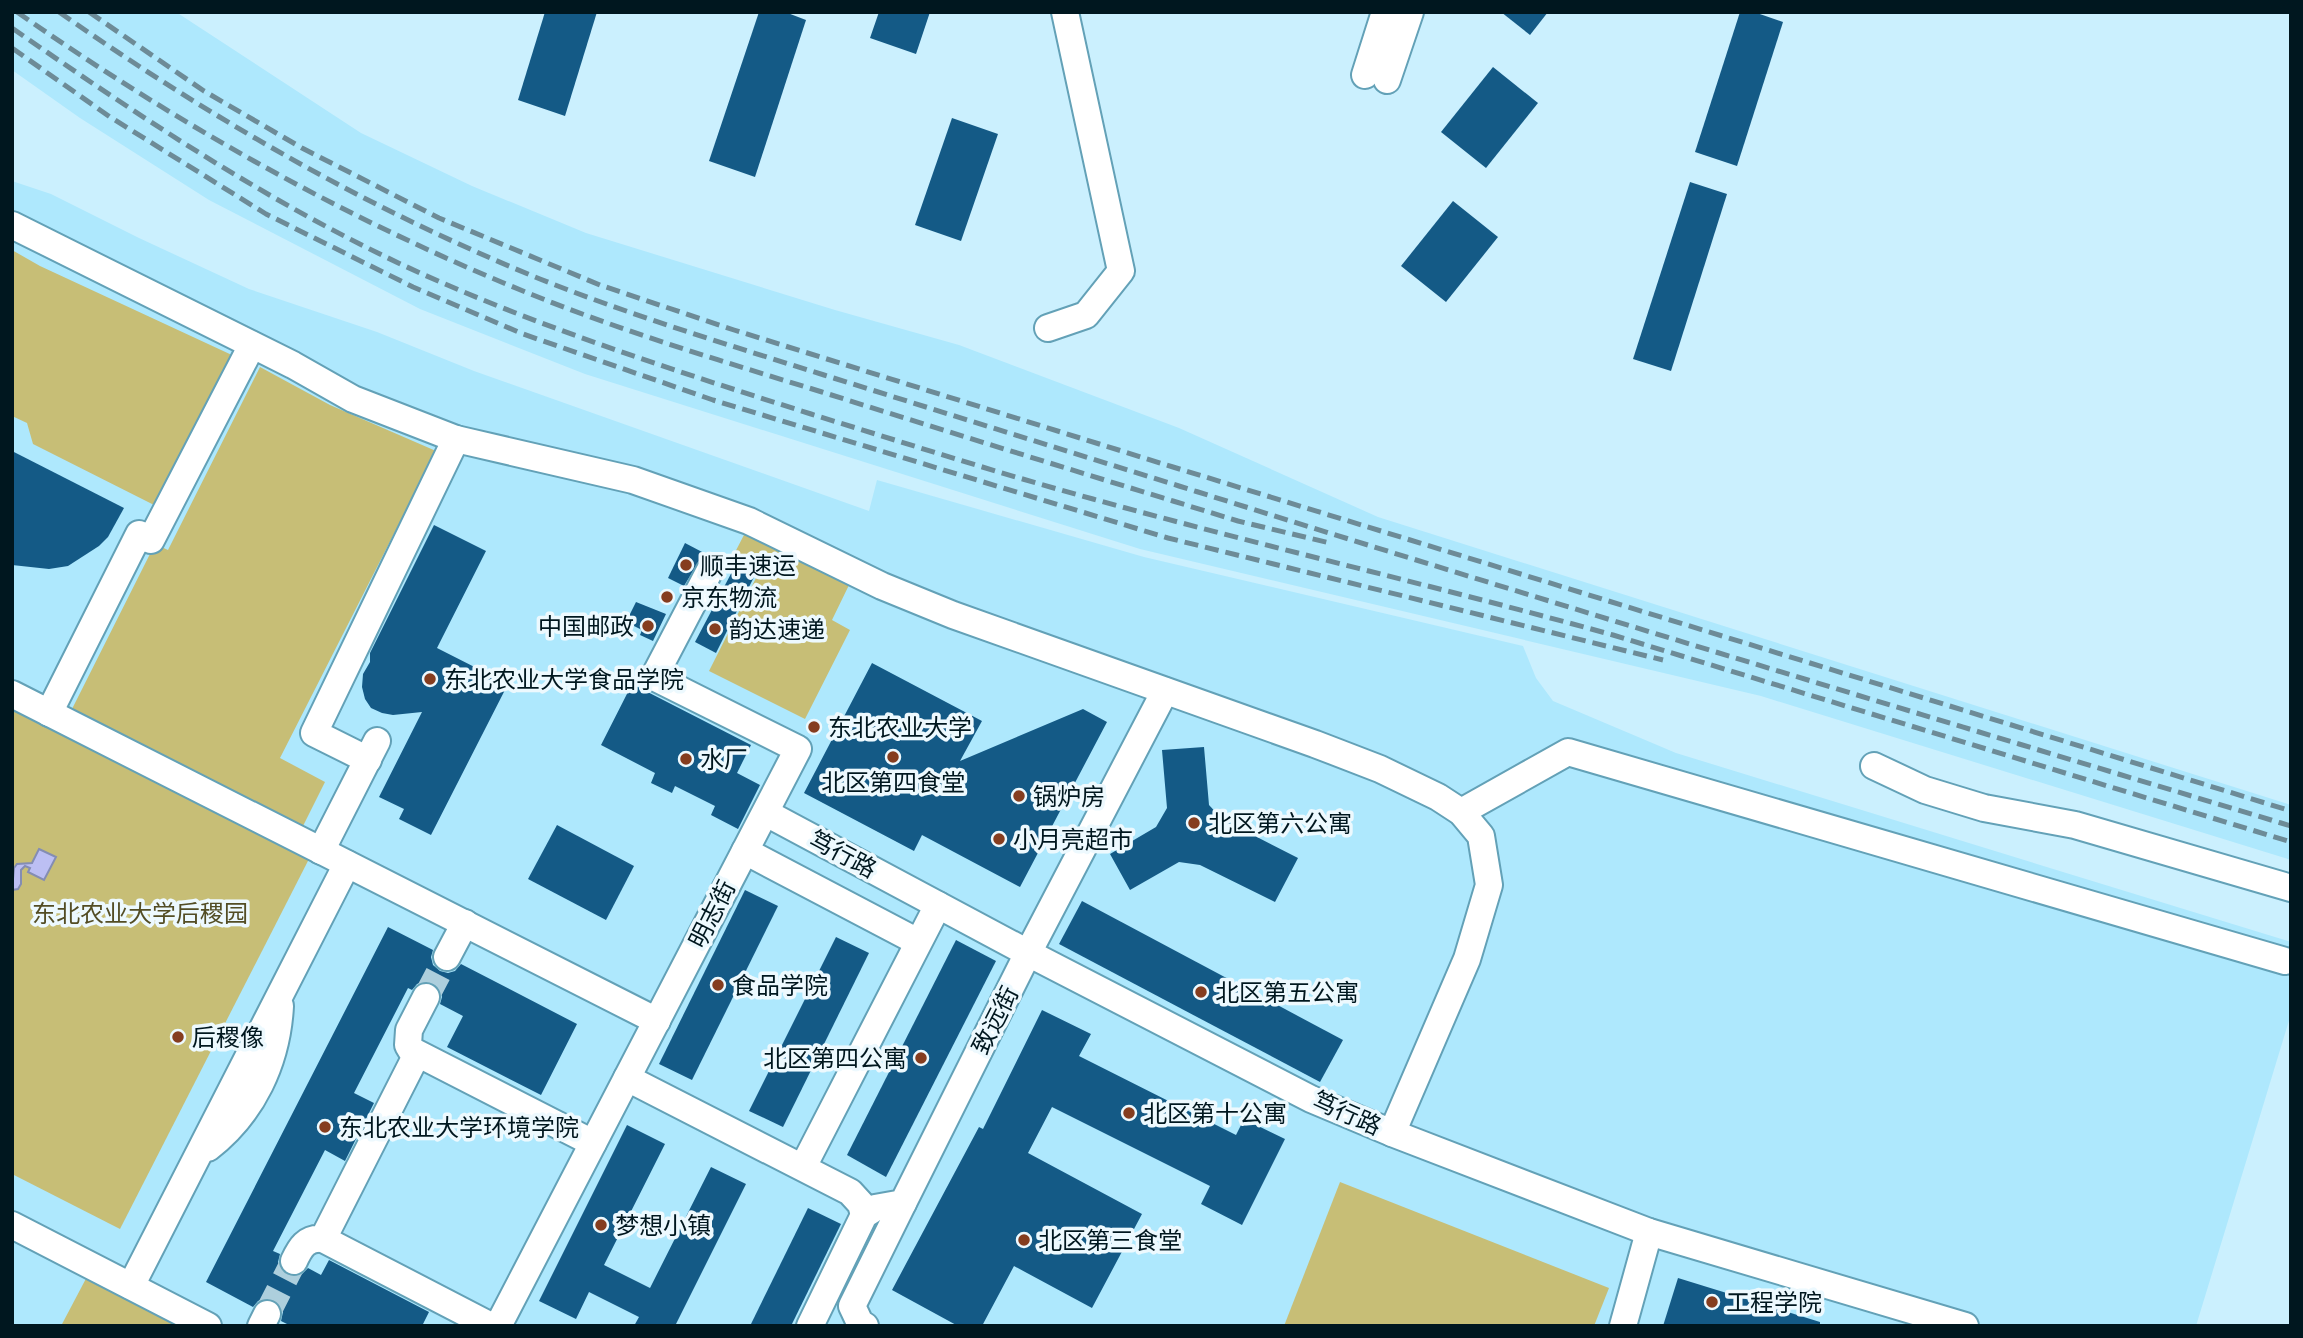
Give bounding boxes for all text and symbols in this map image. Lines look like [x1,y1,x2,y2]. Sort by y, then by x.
place label: 顺丰速运 [700,552,796,579]
marker: 顺丰速运 [678,557,694,573]
place label: 京东物流 [681,584,777,611]
marker: 京东物流 [659,589,675,605]
place label: 中国邮政 [538,613,634,640]
place label: 韵达速递 [729,616,825,643]
marker: 中国邮政 [640,618,656,634]
marker: 韵达速递 [707,621,723,637]
place label: 东北农业大学食品学院 [444,666,684,693]
marker: 东北农业大学食品学院 [422,671,438,687]
place label: 东北农业大学 [828,714,972,741]
marker: 东北农业大学 [806,719,822,735]
place label: 水厂 [700,746,748,773]
marker: 北区第四食堂 [885,749,901,765]
marker: 水厂 [678,751,694,767]
place label: 北区第四食堂 [821,769,965,796]
place label: 锅炉房 [1033,783,1105,810]
marker: 锅炉房 [1011,788,1027,804]
place label: 北区第六公寓 [1208,810,1352,837]
marker: 北区第六公寓 [1186,815,1202,831]
street label: 笃行路 [805,825,881,883]
place label: 小月亮超市 [1013,826,1133,853]
marker: 小月亮超市 [991,831,1007,847]
street label: 明志街 [684,876,740,952]
park label: 东北农业大学后稷园 [32,900,248,927]
place label: 食品学院 [732,972,828,999]
marker: 食品学院 [710,977,726,993]
place label: 北区第五公寓 [1215,979,1359,1006]
street label: 致远街 [967,982,1023,1058]
marker: 北区第五公寓 [1193,984,1209,1000]
place label: 后稷像 [192,1024,264,1051]
marker: 后稷像 [170,1029,186,1045]
place label: 北区第四公寓 [763,1045,907,1072]
marker: 北区第四公寓 [913,1050,929,1066]
street label: 笃行路 [1309,1086,1385,1140]
place label: 北区第十公寓 [1143,1100,1287,1127]
marker: 北区第十公寓 [1121,1105,1137,1121]
place label: 东北农业大学环境学院 [339,1114,579,1141]
marker: 东北农业大学环境学院 [317,1119,333,1135]
place label: 梦想小镇 [615,1212,711,1239]
marker: 梦想小镇 [593,1217,609,1233]
place label: 北区第三食堂 [1038,1227,1182,1254]
marker: 北区第三食堂 [1016,1232,1032,1248]
place label: 工程学院 [1726,1289,1822,1316]
marker: 工程学院 [1704,1294,1720,1310]

